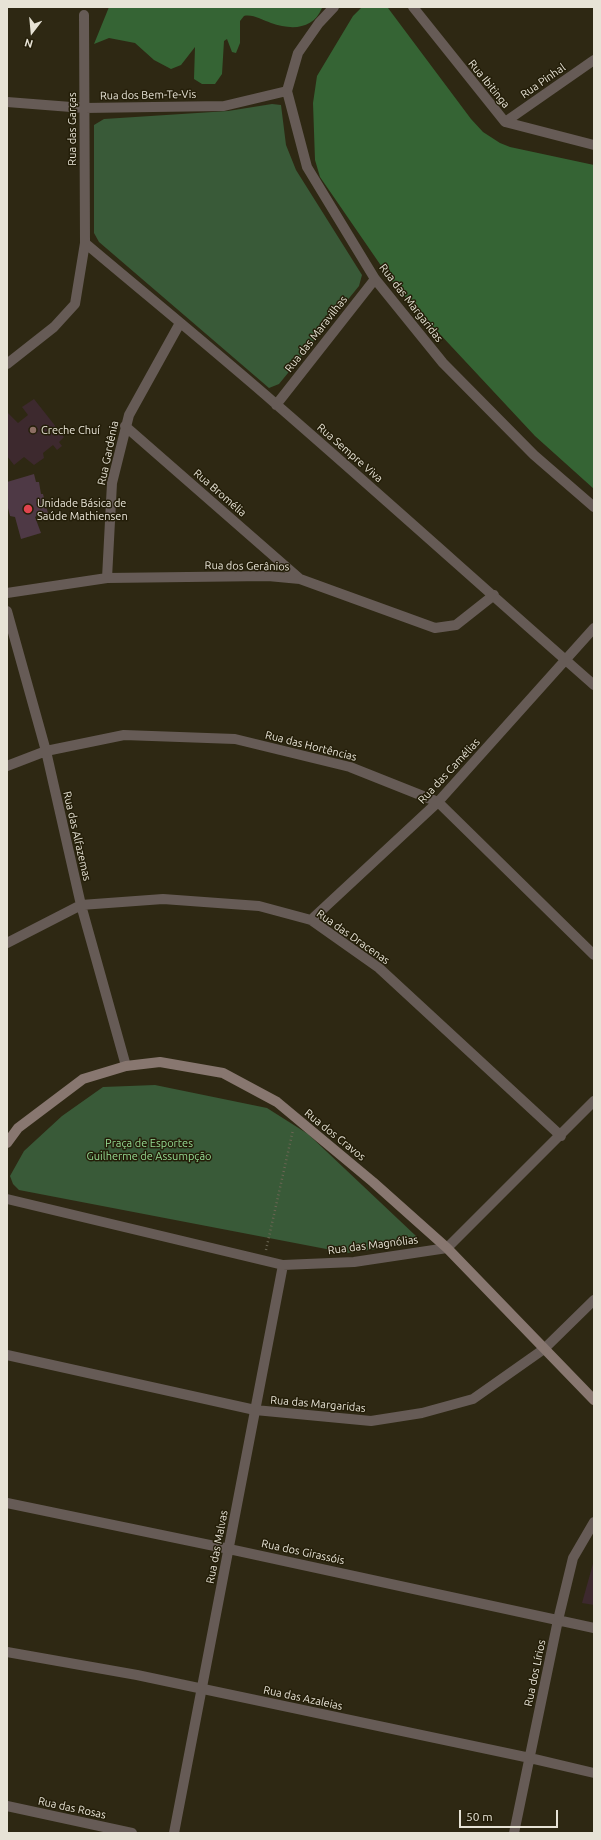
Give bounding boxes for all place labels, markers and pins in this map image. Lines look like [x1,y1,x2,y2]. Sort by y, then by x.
place label: Creche Chuí [41,423,100,437]
marker: Creche Chuí [28,425,38,435]
place label: Unidade Básica de Saúde Mathiensen [37,496,128,522]
marker: Unidade Básica de Saúde Mathiensen [22,503,34,515]

